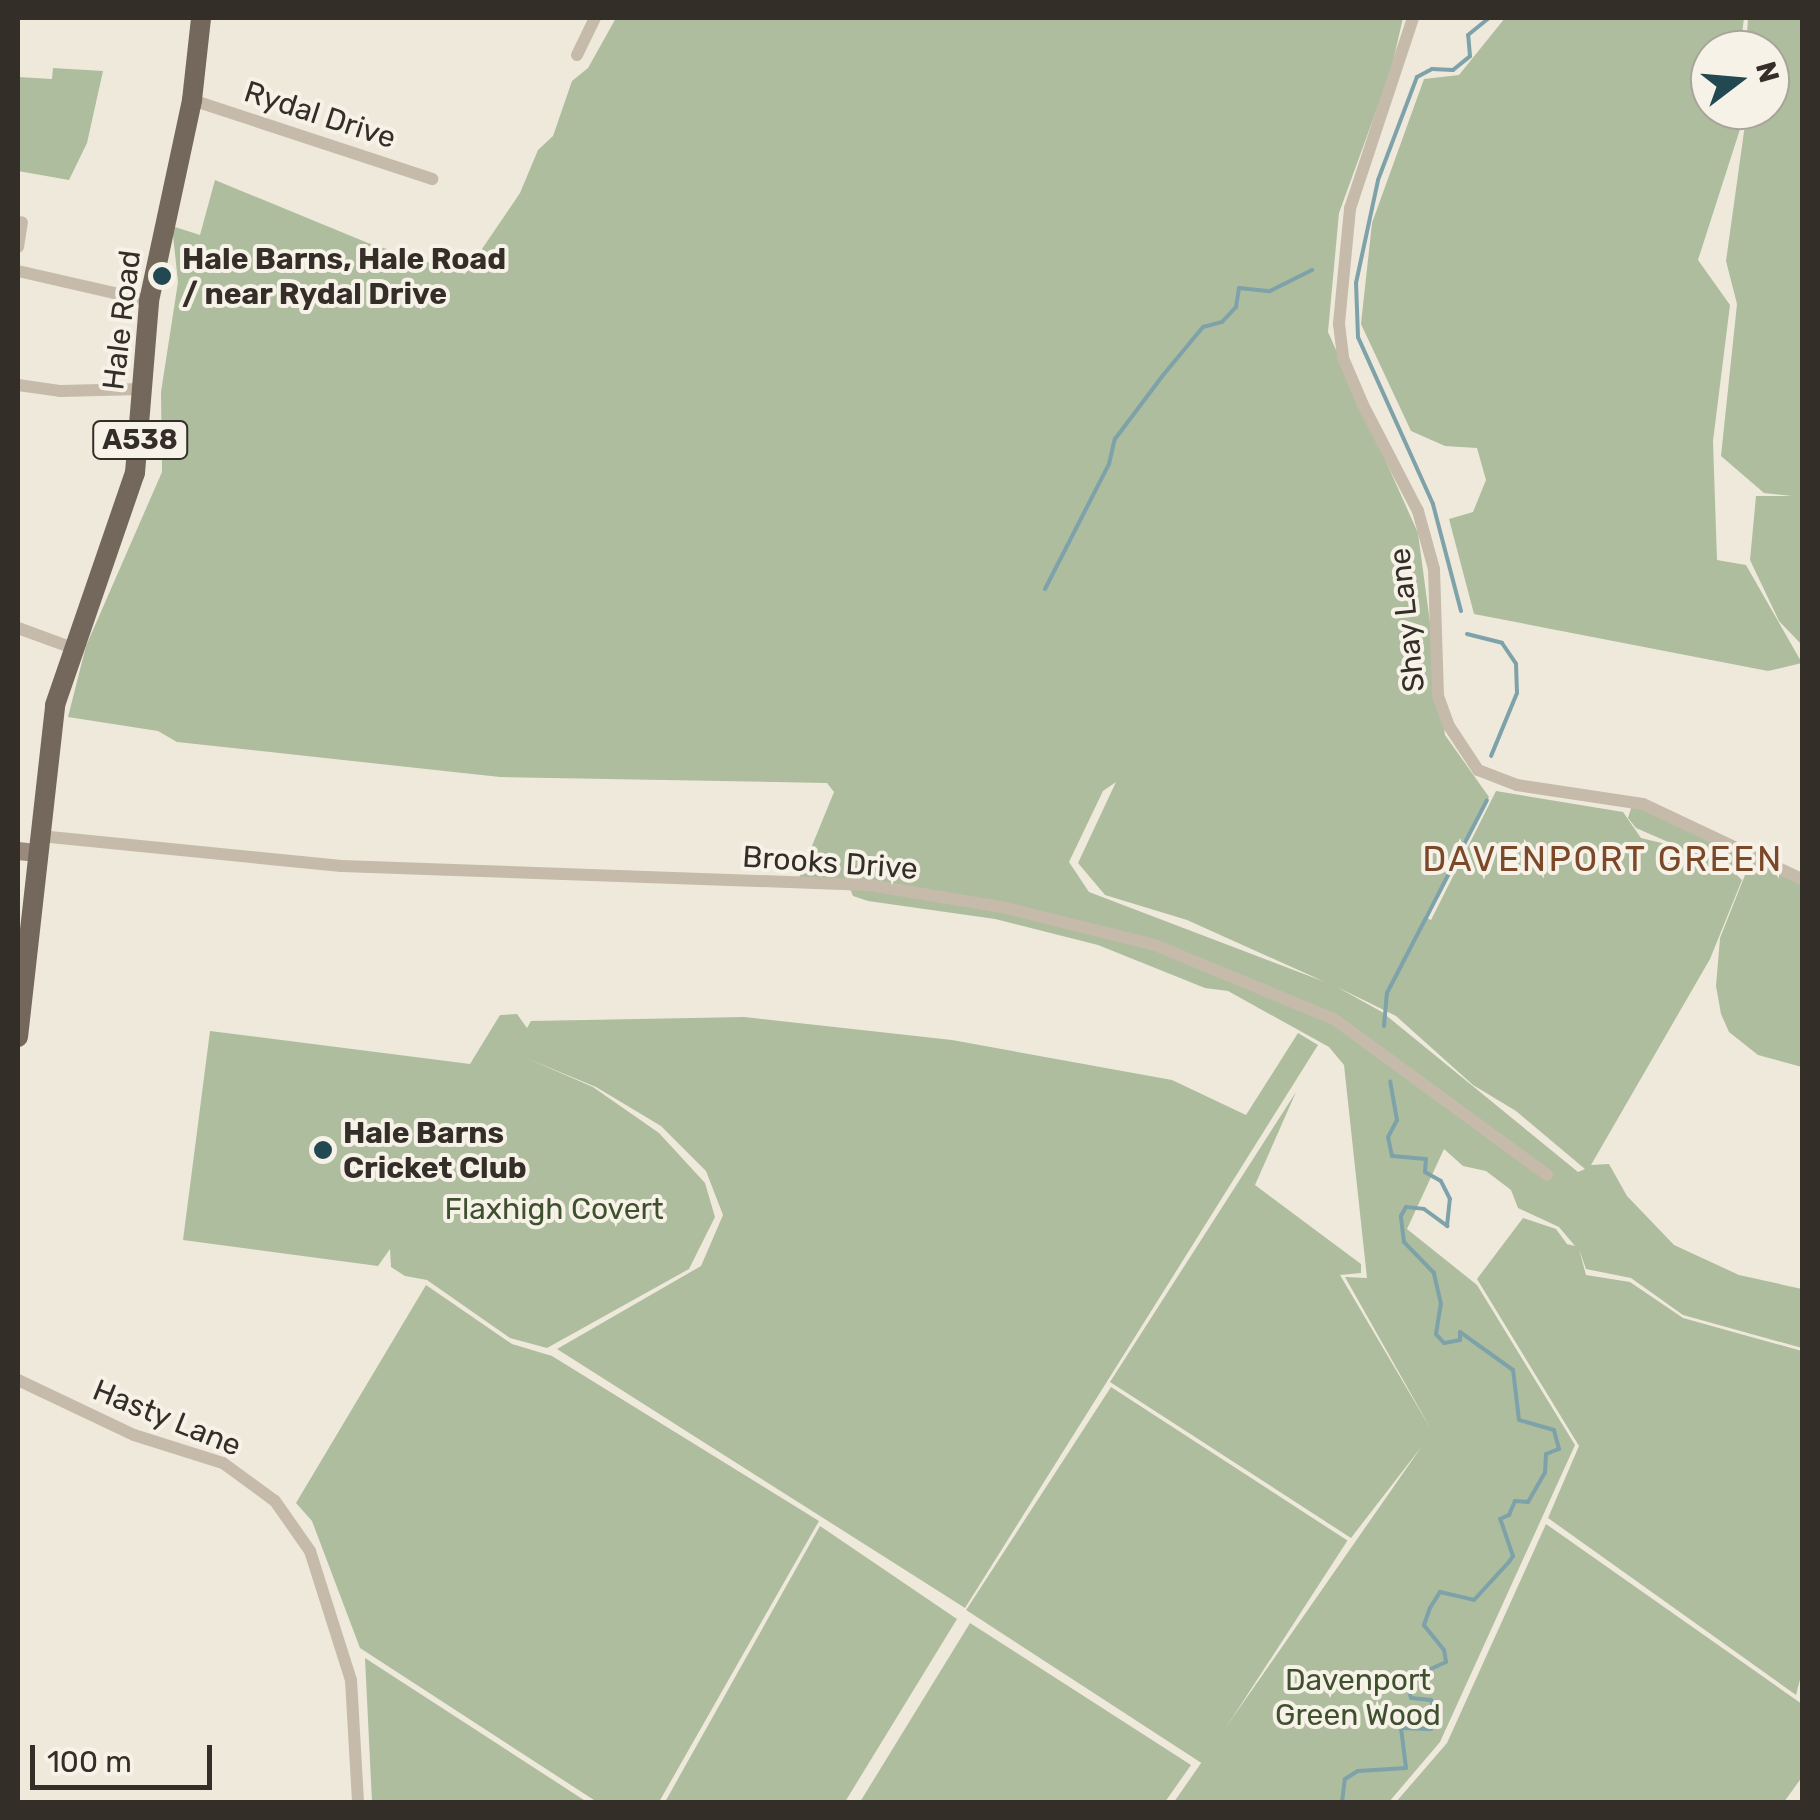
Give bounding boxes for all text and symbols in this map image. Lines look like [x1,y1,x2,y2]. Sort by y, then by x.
north arrow [1690,30,1790,130]
text: N [1749,58,1786,86]
street label: Rydal Drive [240,74,400,156]
place label: Hale Barns, Hale Road / near Rydal Drive [182,241,506,312]
street label: Hale Road [96,248,148,392]
marker: Hale Barns, Hale Road / near Rydal Drive [151,265,173,287]
road number: A538 [90,417,190,463]
street label: Shay Lane [1381,546,1433,694]
district label: DAVENPORT GREEN [1422,838,1784,880]
street label: Brooks Drive [741,839,919,887]
place label: Hale Barns Cricket Club [343,1115,527,1186]
marker: Hale Barns Cricket Club [312,1139,334,1161]
park label: Flaxhigh Covert [444,1191,664,1227]
street label: Hasty Lane [87,1372,247,1464]
park label: Davenport Green Wood [1275,1662,1441,1732]
scale bar [35,1725,218,1787]
text: 100 m [47,1744,132,1780]

